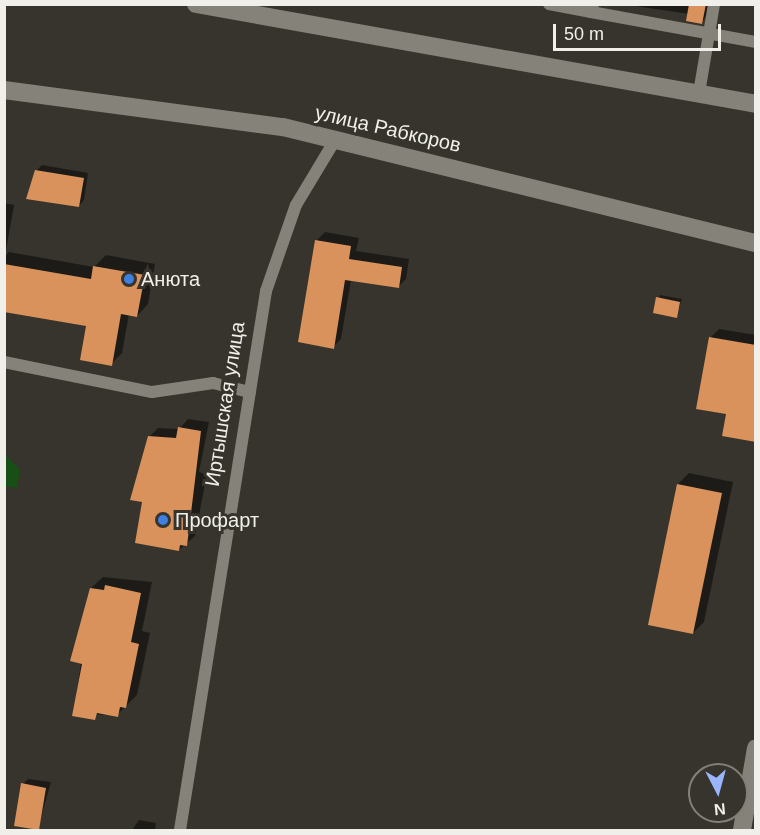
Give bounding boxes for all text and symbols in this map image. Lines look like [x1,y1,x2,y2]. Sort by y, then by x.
scale bar [556,12,724,50]
text: 50 m [564,24,604,44]
street label: улица Рабкоров [313,101,463,157]
place label: Анюта [141,267,200,291]
marker: Анюта [122,272,136,286]
street label: Иртышская улица [200,320,250,488]
place label: Профарт [175,508,259,532]
marker: Профарт [156,513,170,527]
north arrow [688,763,748,823]
text: N [713,800,726,818]

